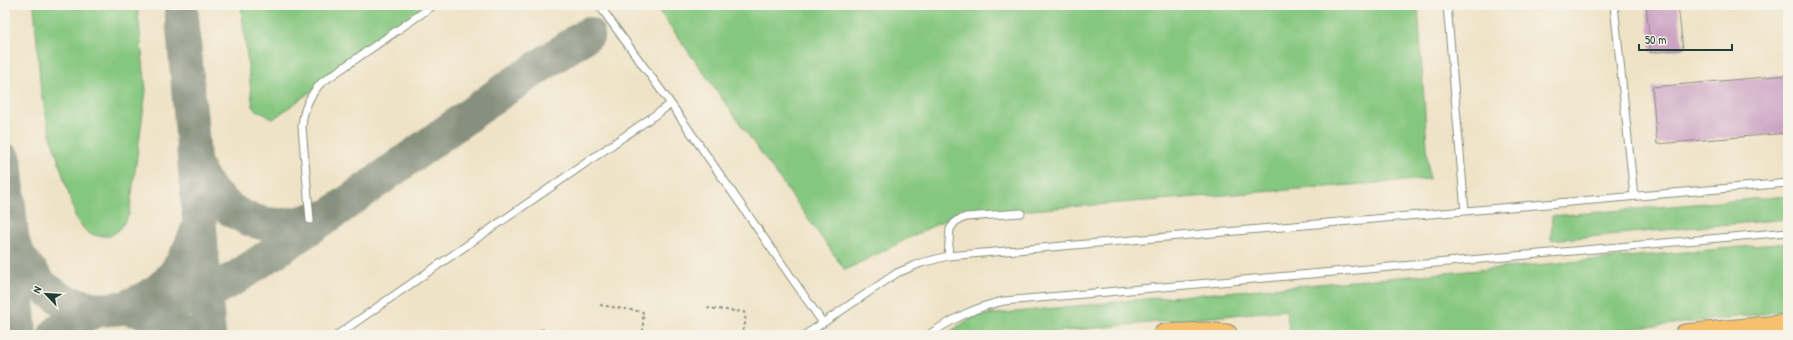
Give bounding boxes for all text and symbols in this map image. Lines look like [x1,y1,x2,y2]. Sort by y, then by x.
scale bar [1639,26,1732,52]
text: 50 m [1645,31,1666,48]
north arrow [26,274,66,314]
text: N [29,284,45,295]

